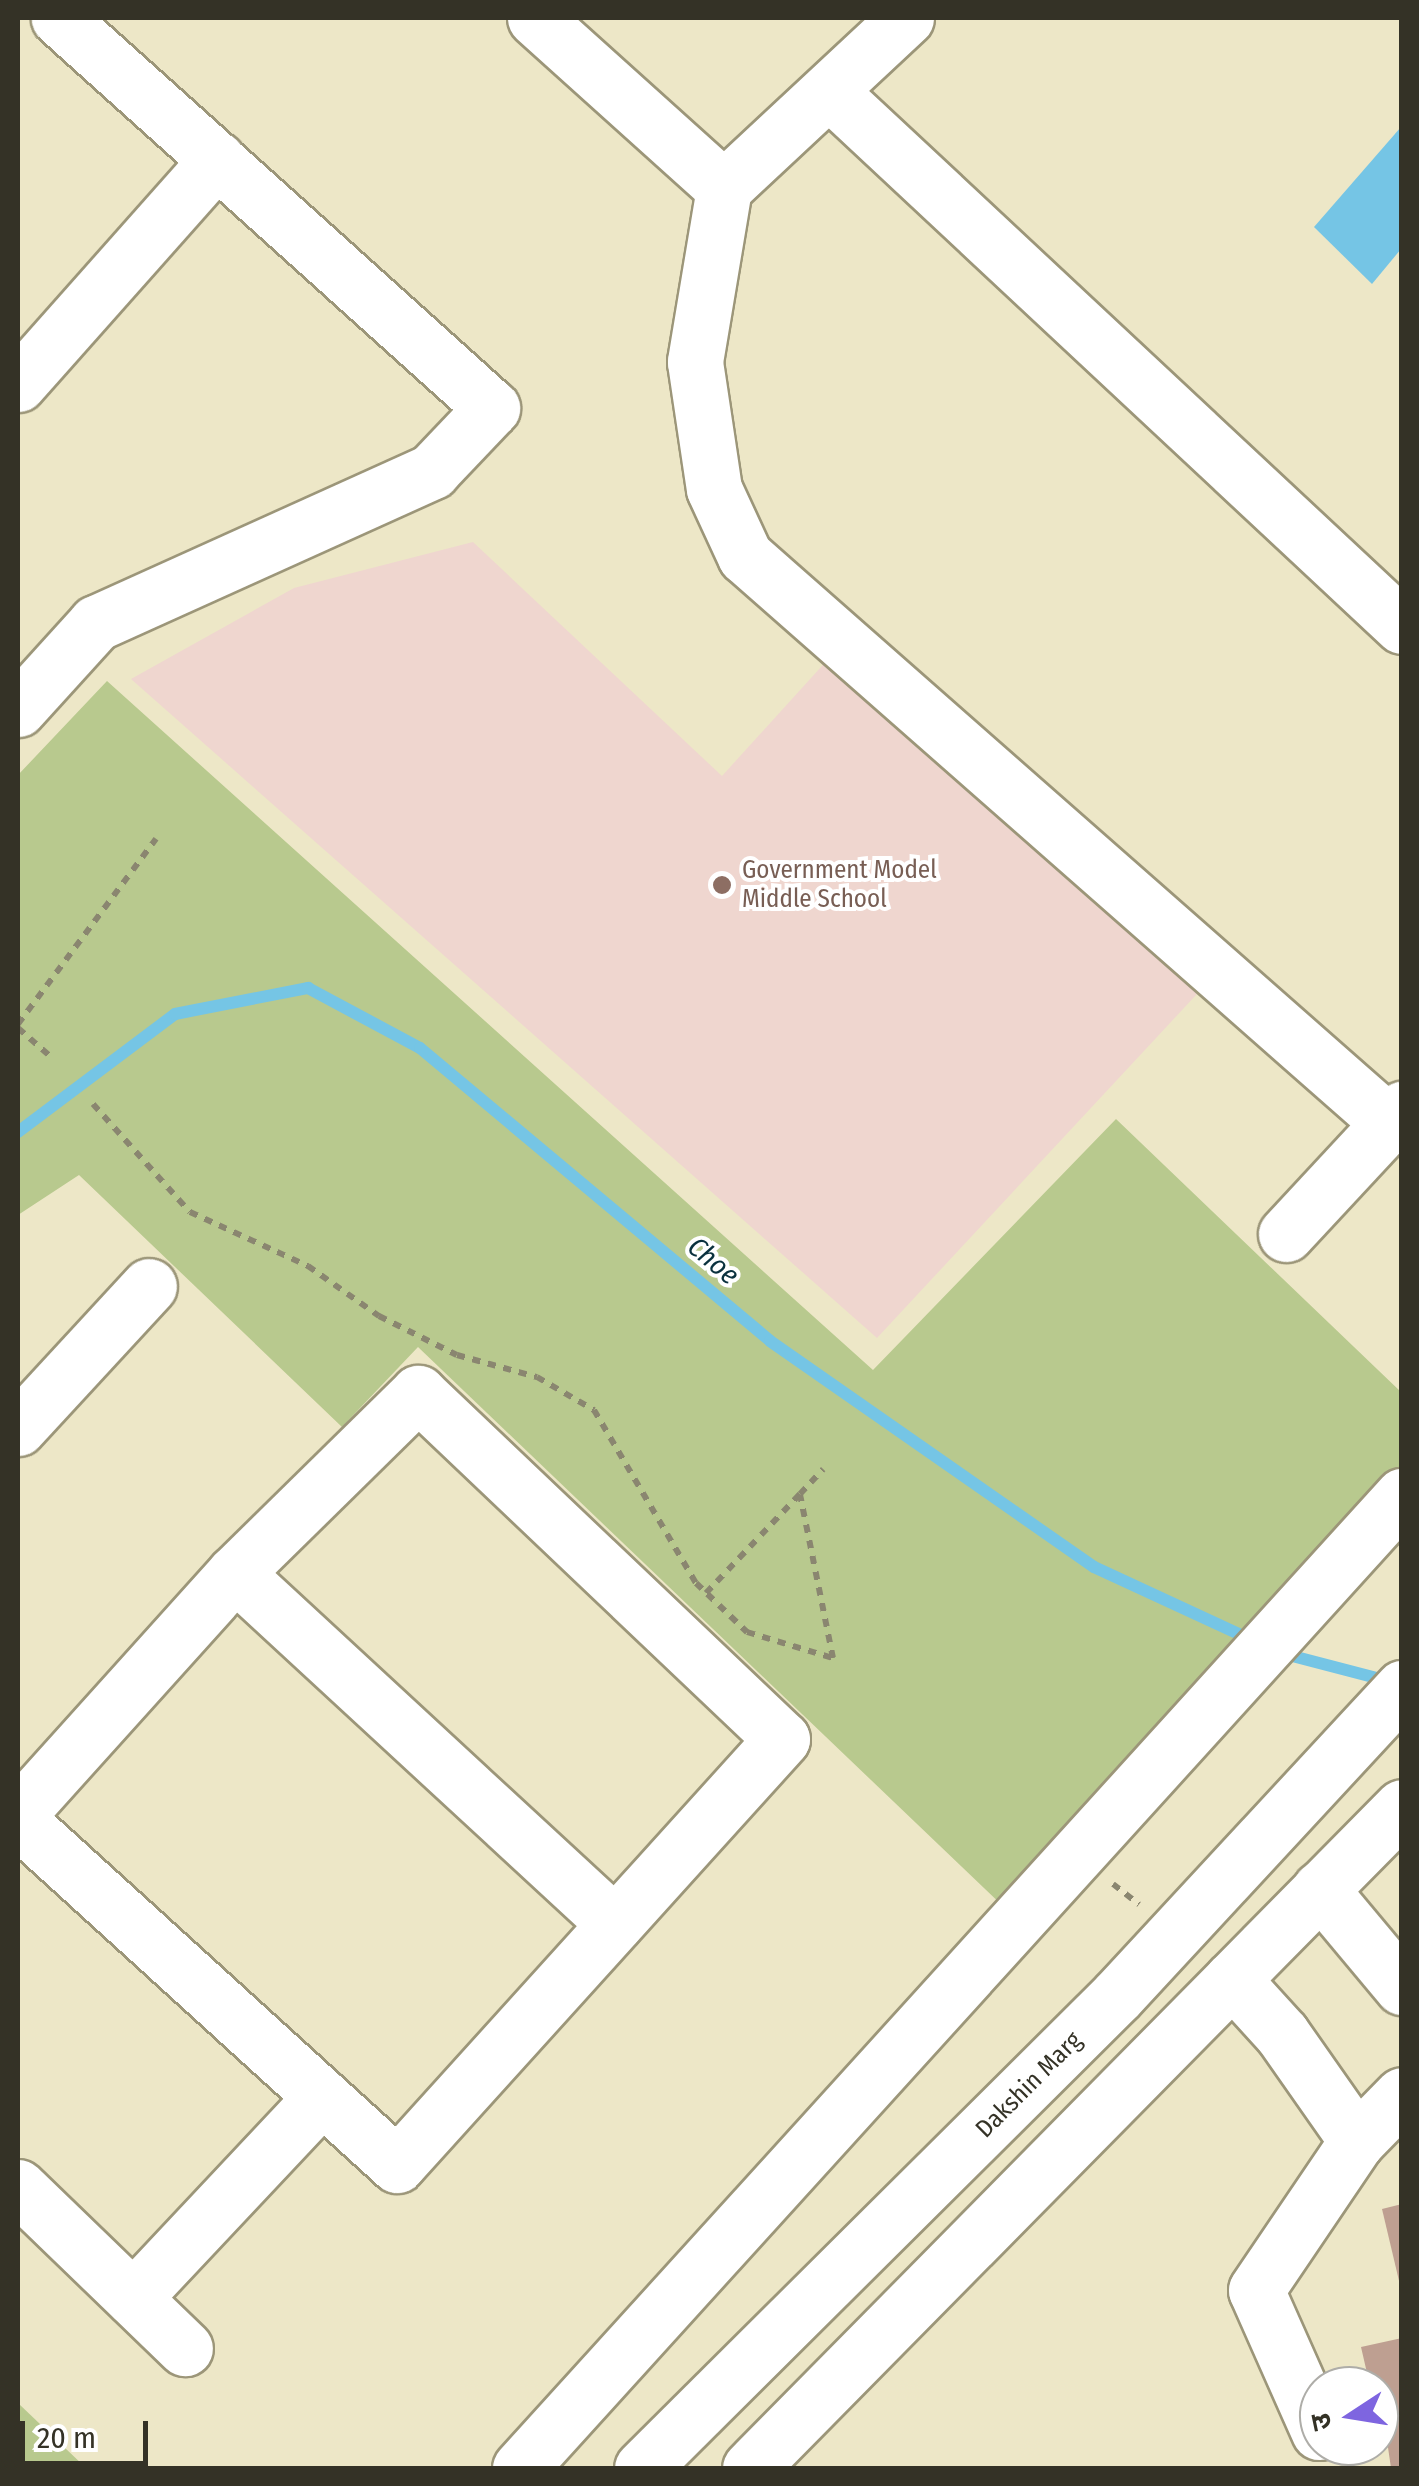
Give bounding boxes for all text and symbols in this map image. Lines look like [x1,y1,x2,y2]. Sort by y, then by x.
place label: Government Model Middle School [742,856,937,915]
marker: Government Model Middle School [711,874,733,896]
water label: Choe [681,1230,745,1292]
street label: Dakshin Marg [970,2026,1088,2144]
north arrow [1299,2366,1399,2466]
scale bar [25,2401,152,2463]
text: उ [1303,2410,1339,2433]
text: 20 m [37,2420,96,2456]

